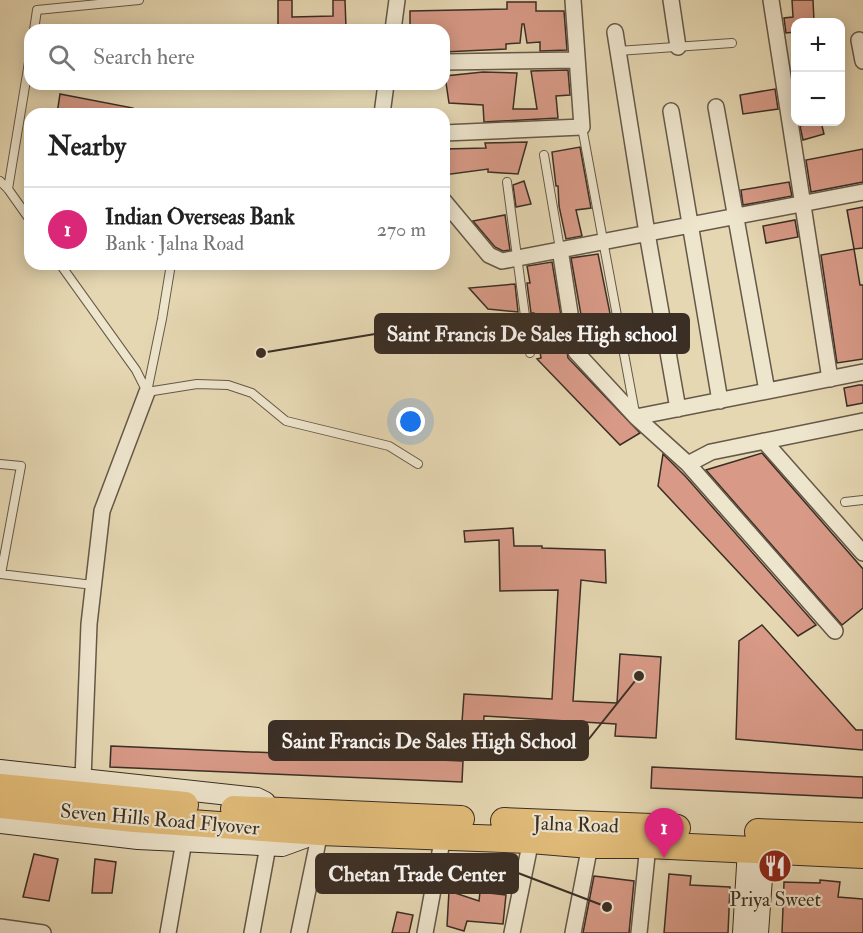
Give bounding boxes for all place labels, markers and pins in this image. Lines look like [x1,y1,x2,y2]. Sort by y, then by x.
callout: Saint Francis De Sales High school [375,314,689,353]
callout: Saint Francis De Sales High School [269,721,588,760]
pin: 1 [644,808,684,858]
restaurant icon: Priya Sweet [757,848,793,884]
callout: Chetan Trade Center [316,854,518,893]
place label: Priya Sweet [729,887,821,912]

